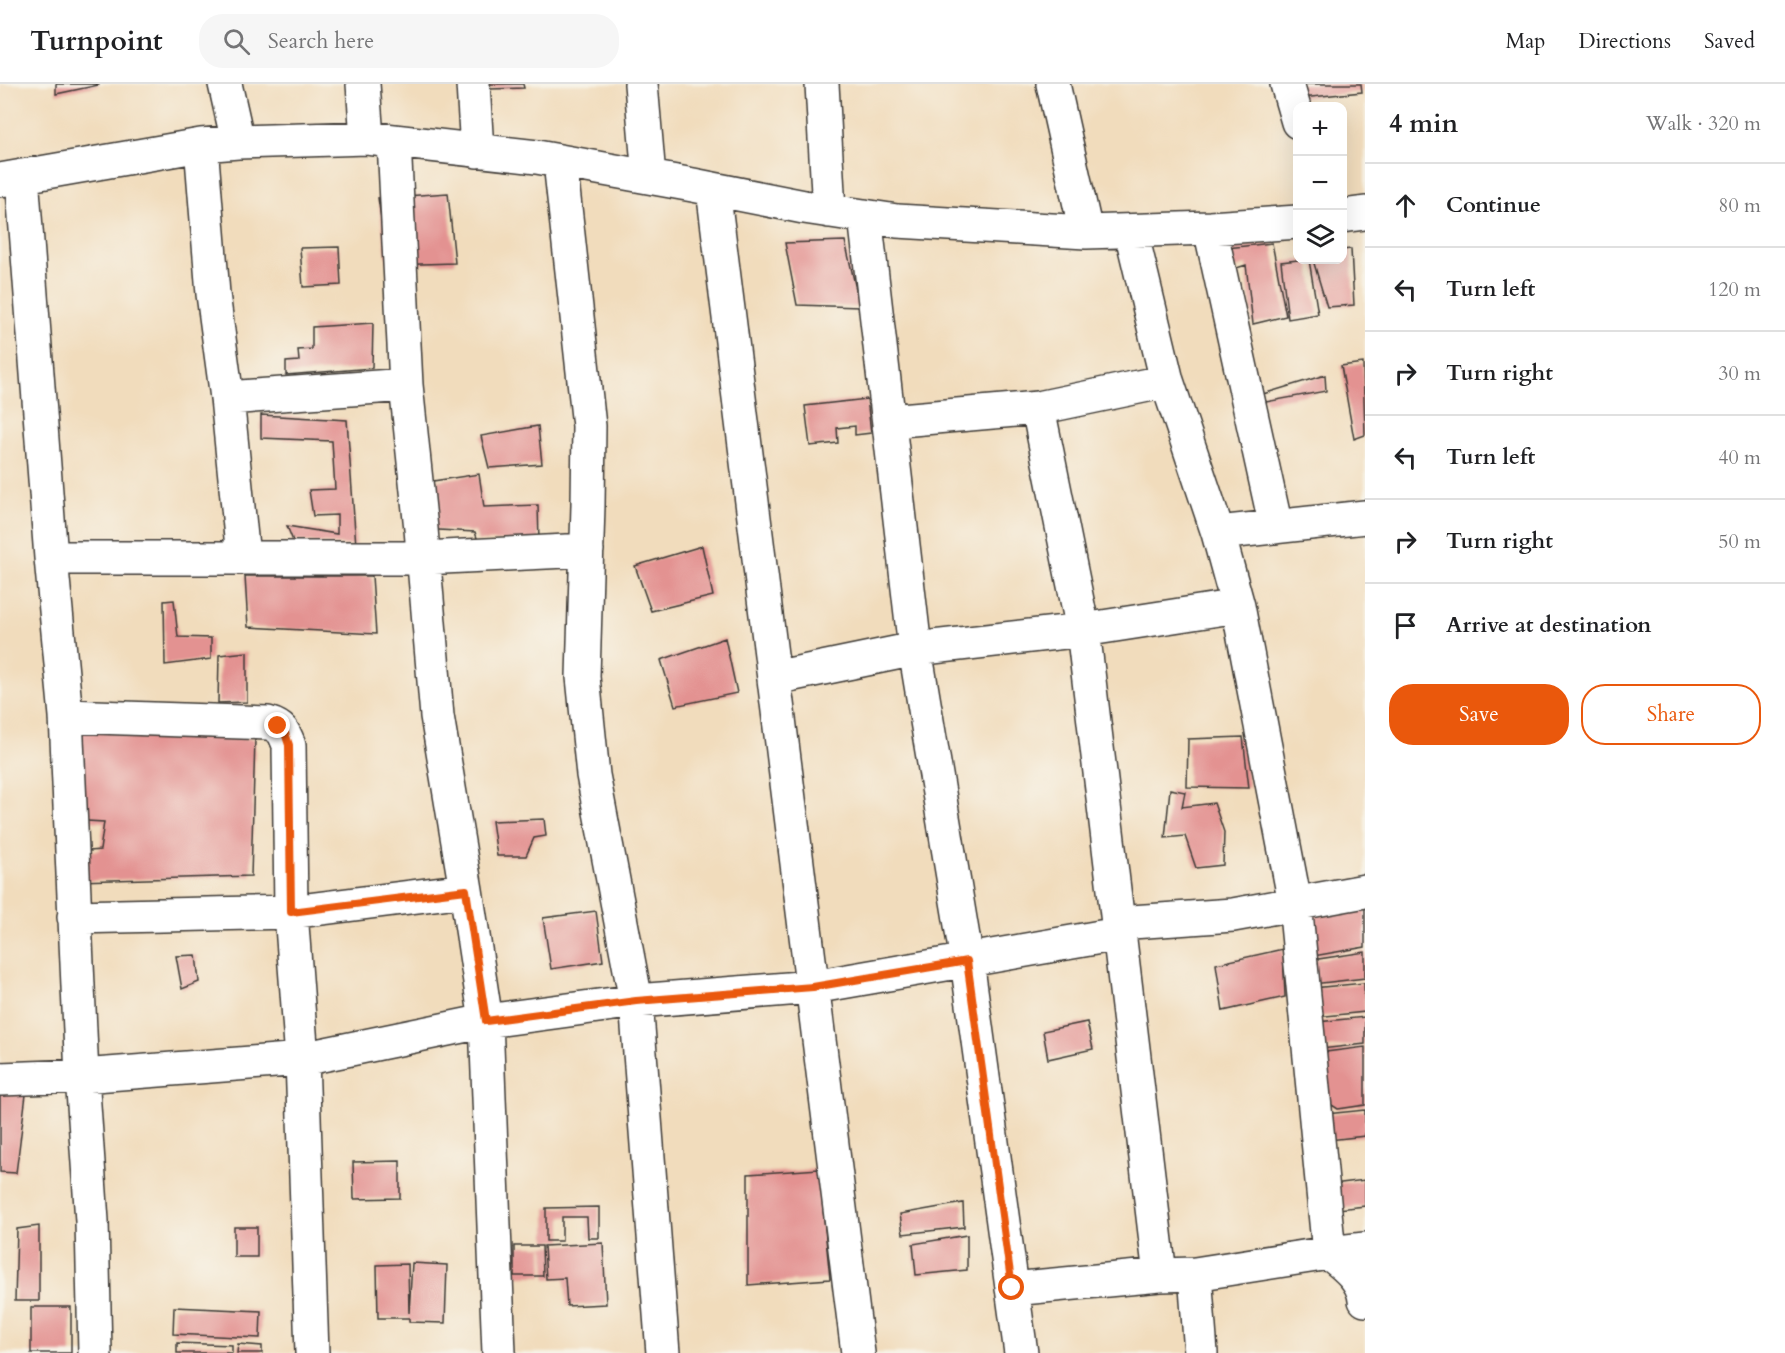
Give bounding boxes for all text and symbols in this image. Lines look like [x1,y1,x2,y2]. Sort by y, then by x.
search box [199,14,619,68]
text: Turnpoint [30,22,163,60]
icon: search [220,25,253,58]
text: Search here [268,26,374,56]
text: Map [1505,27,1545,56]
text: Directions [1578,27,1671,56]
text: Saved [1704,27,1755,56]
map controls [1293,102,1347,264]
button: + [1293,102,1347,156]
text: 4 min [1389,106,1458,141]
text: Walk · 320 m [1646,110,1761,137]
button: − [1293,156,1347,210]
icon: ahead [1389,189,1422,222]
text: Continue [1446,190,1541,220]
text: 80 m [1718,192,1761,219]
button: layers [1293,210,1347,264]
icon: left [1389,273,1422,306]
text: Turn left [1446,274,1535,304]
text: 120 m [1708,276,1761,303]
icon: right [1389,357,1422,390]
text: Turn right [1446,358,1553,388]
text: 30 m [1718,360,1761,387]
icon: left [1389,441,1422,474]
text: Turn left [1446,442,1535,472]
text: 40 m [1718,444,1761,471]
icon: right [1389,525,1422,558]
text: Turn right [1446,526,1553,556]
text: 50 m [1718,528,1761,555]
icon: arrive [1389,609,1422,642]
text: Arrive at destination [1446,610,1651,640]
button: Save [1389,684,1569,745]
button: Share [1581,684,1761,745]
route end [264,712,290,738]
route start [998,1274,1024,1300]

